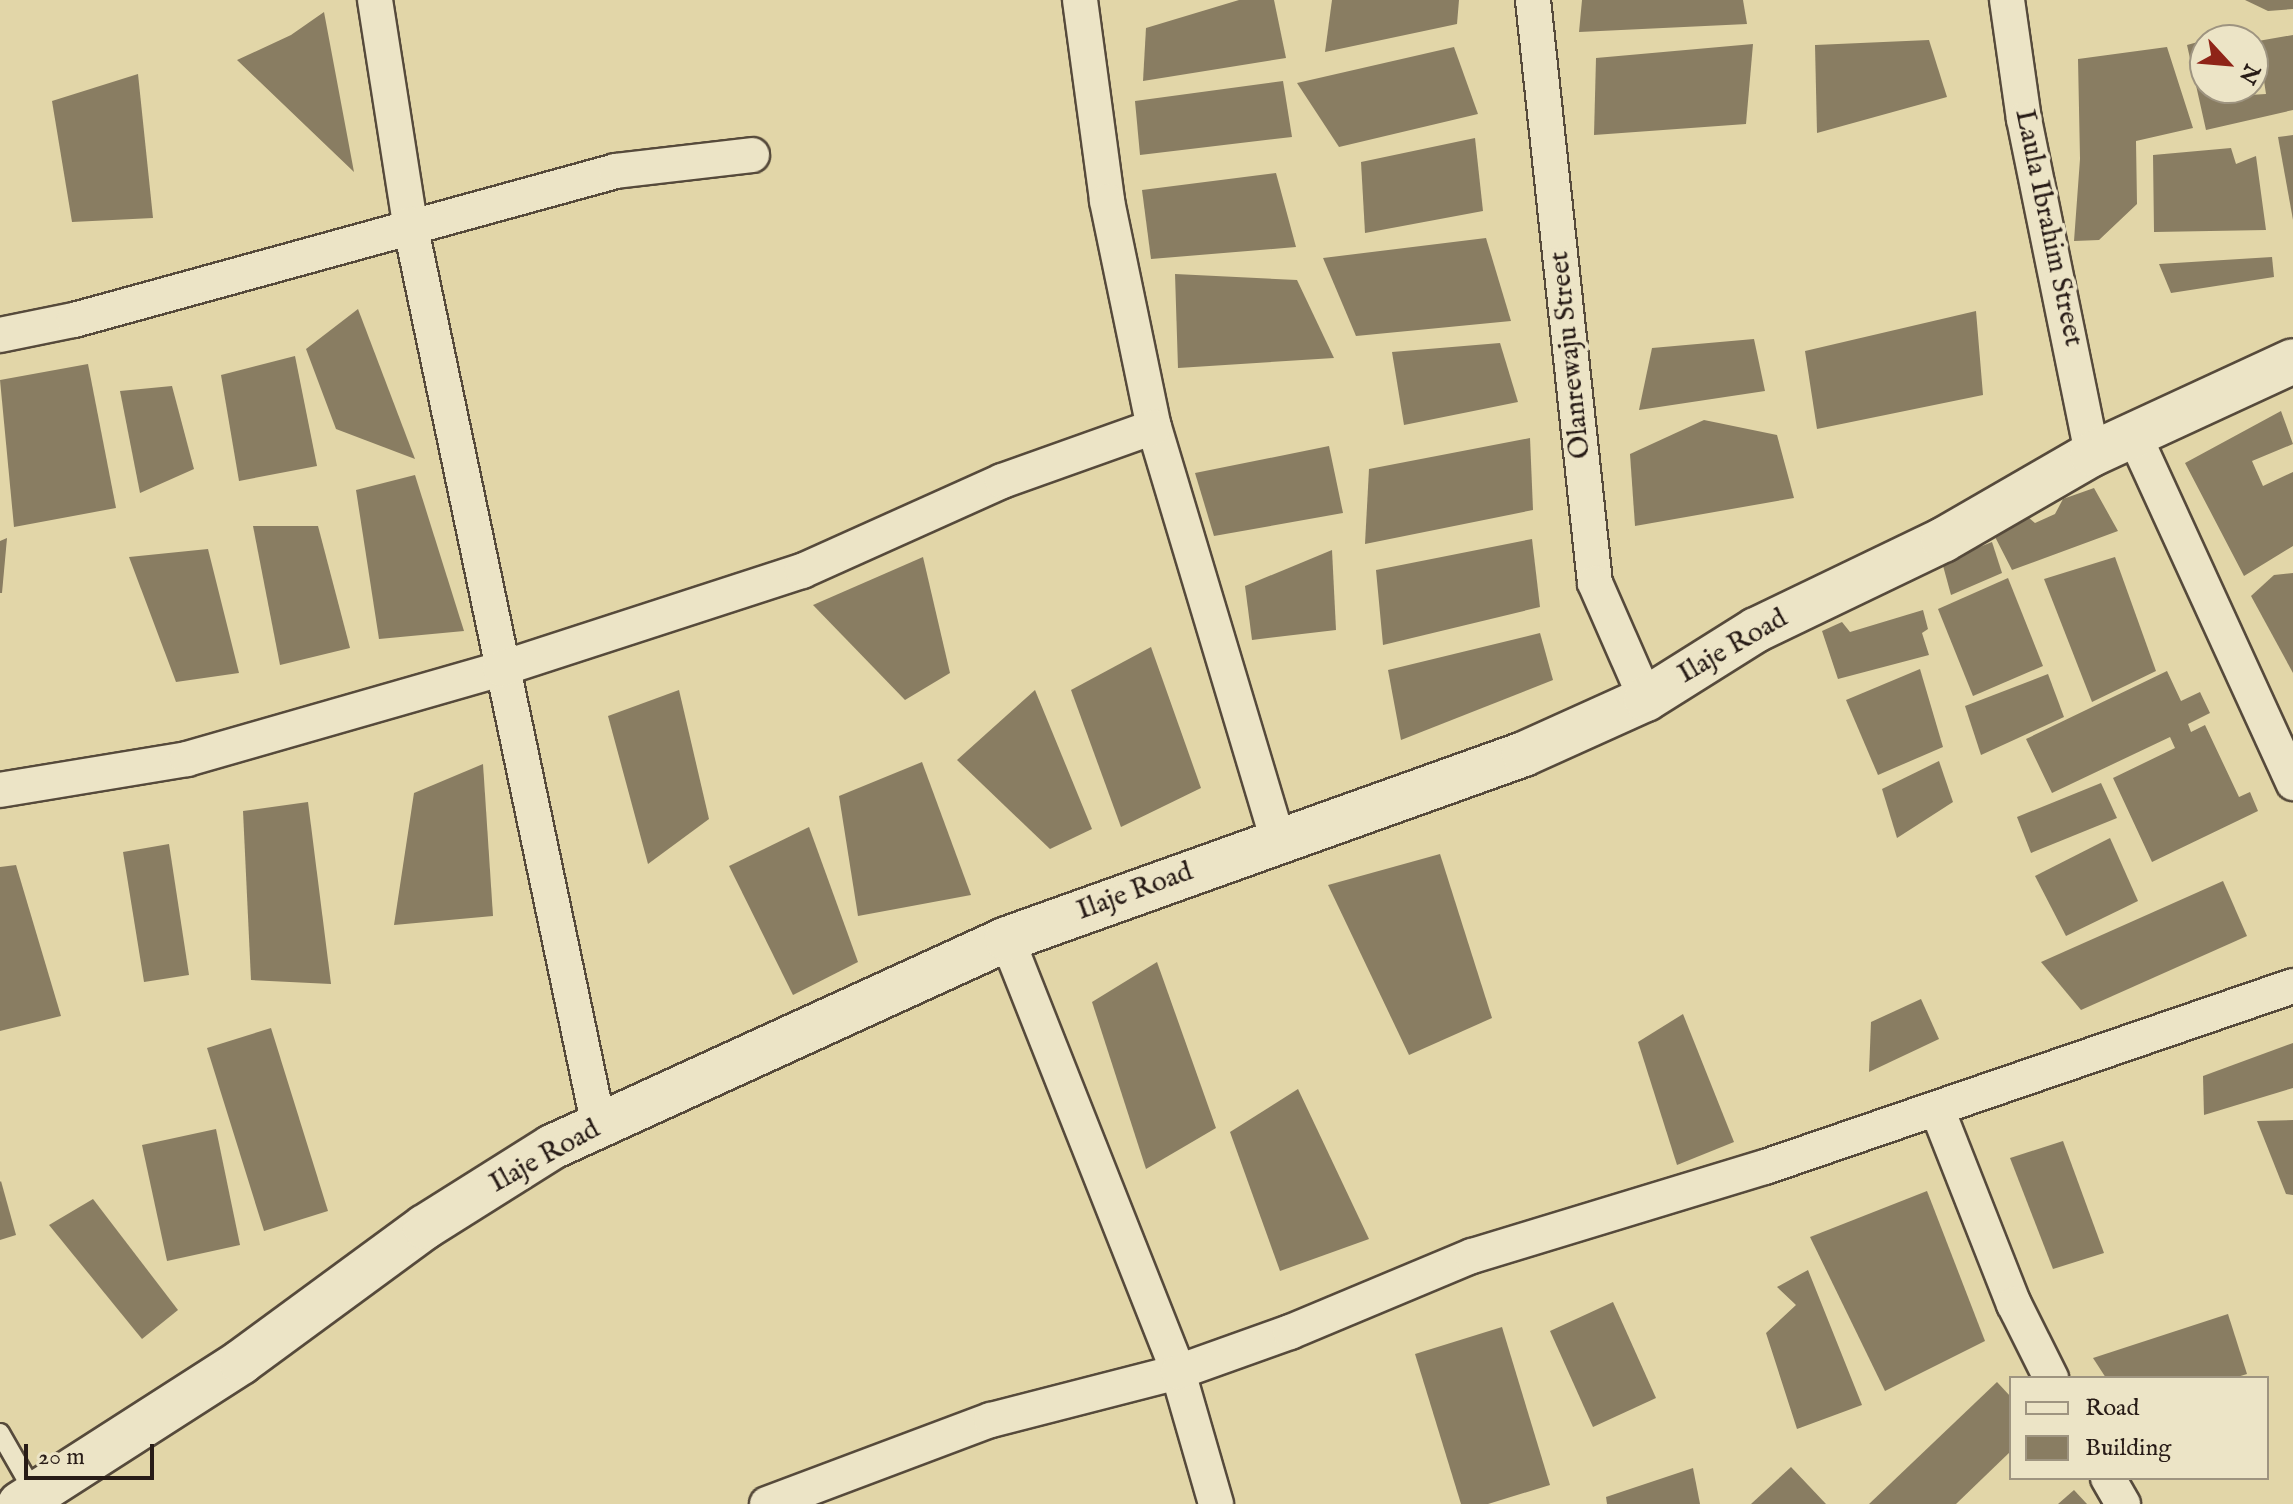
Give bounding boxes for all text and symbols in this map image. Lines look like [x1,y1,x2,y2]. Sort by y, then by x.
north arrow [2189,24,2269,104]
text: N [2232,59,2266,88]
street label: Laula Ibrahim Street [2006,106,2090,350]
street label: Olanrewaju Street [1543,250,1599,460]
street label: Ilaje Road [1672,602,1794,692]
street label: Ilaje Road [1073,856,1197,928]
street label: Ilaje Road [484,1113,606,1201]
legend [2009,1376,2269,1480]
text: Road [2085,1393,2139,1424]
scale bar [28,1428,158,1478]
text: Building [2085,1433,2171,1464]
text: 20 m [38,1442,85,1473]

